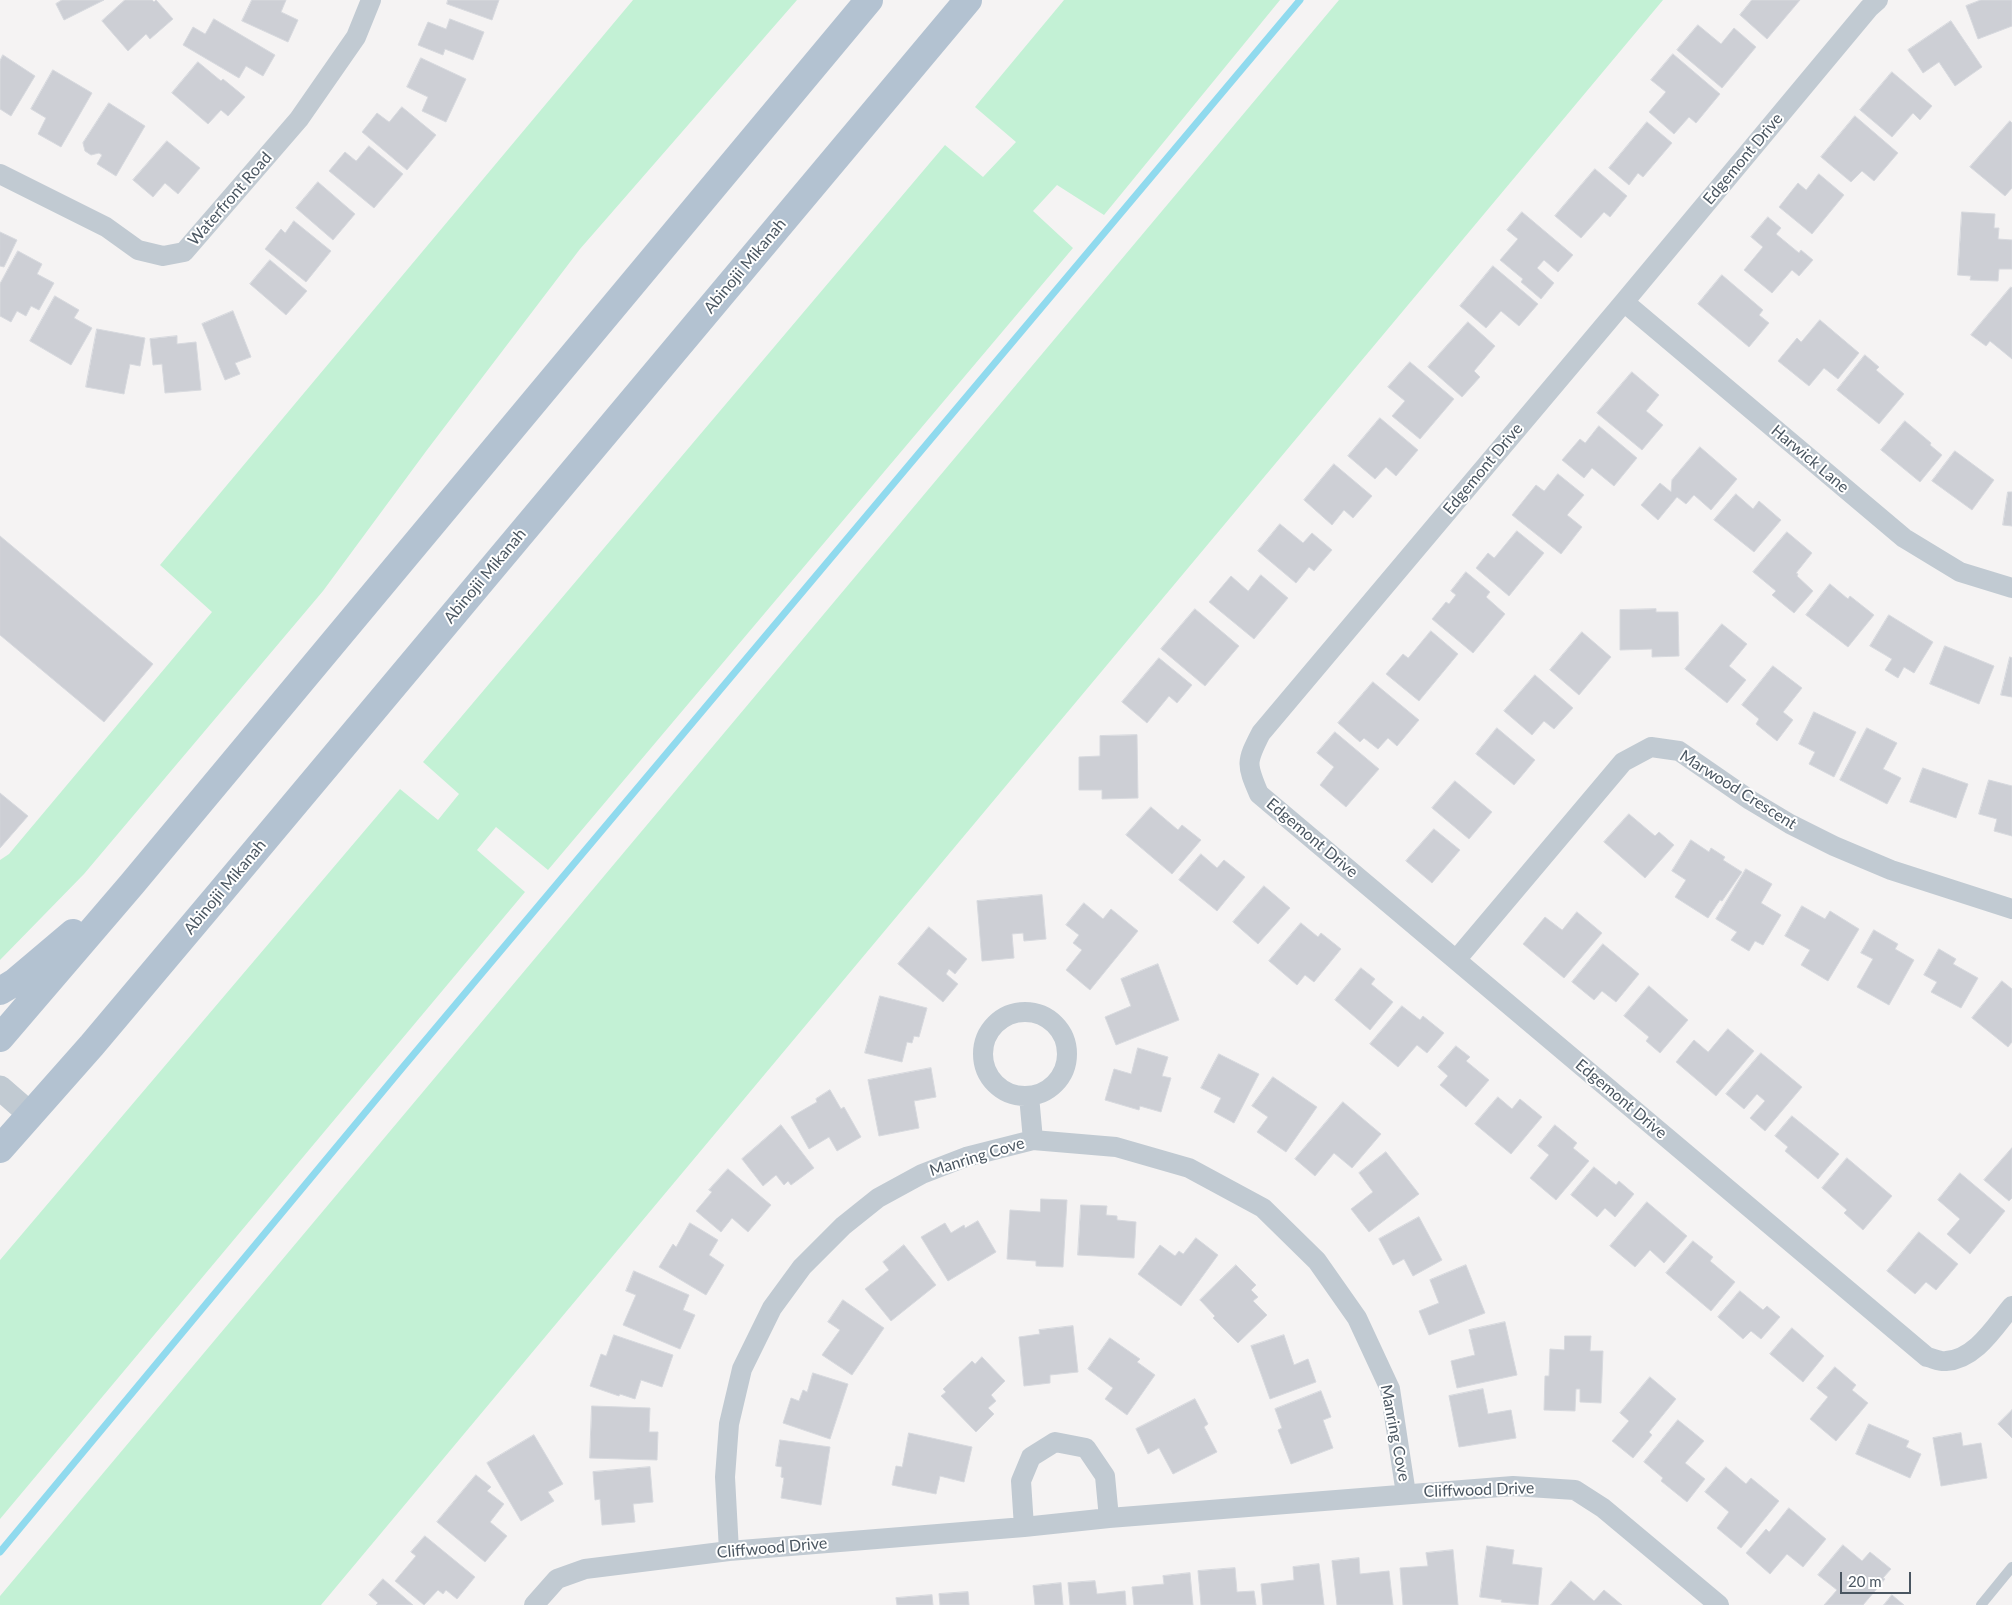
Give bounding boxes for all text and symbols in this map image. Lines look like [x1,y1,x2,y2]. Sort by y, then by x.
street label: Edgemont Drive [1699,109,1787,209]
street label: Waterfront Road [184,148,276,250]
street label: Abinojii Mikanah [700,215,790,317]
street label: Edgemont Drive [1439,419,1527,519]
street label: Harwick Lane [1767,421,1853,497]
street label: Abinojii Mikanah [440,525,530,627]
street label: Marwood Crescent [1676,746,1800,834]
street label: Edgemont Drive [1262,794,1362,882]
street label: Abinojii Mikanah [180,836,270,938]
street label: Edgemont Drive [1571,1055,1671,1143]
street label: Manring Cove [927,1133,1027,1181]
street label: Manring Cove [1376,1383,1414,1483]
street label: Cliffwood Drive [1423,1478,1535,1502]
street label: Cliffwood Drive [716,1534,828,1562]
scale bar [1842,1562,1913,1594]
text: 20 m [1848,1572,1882,1590]

